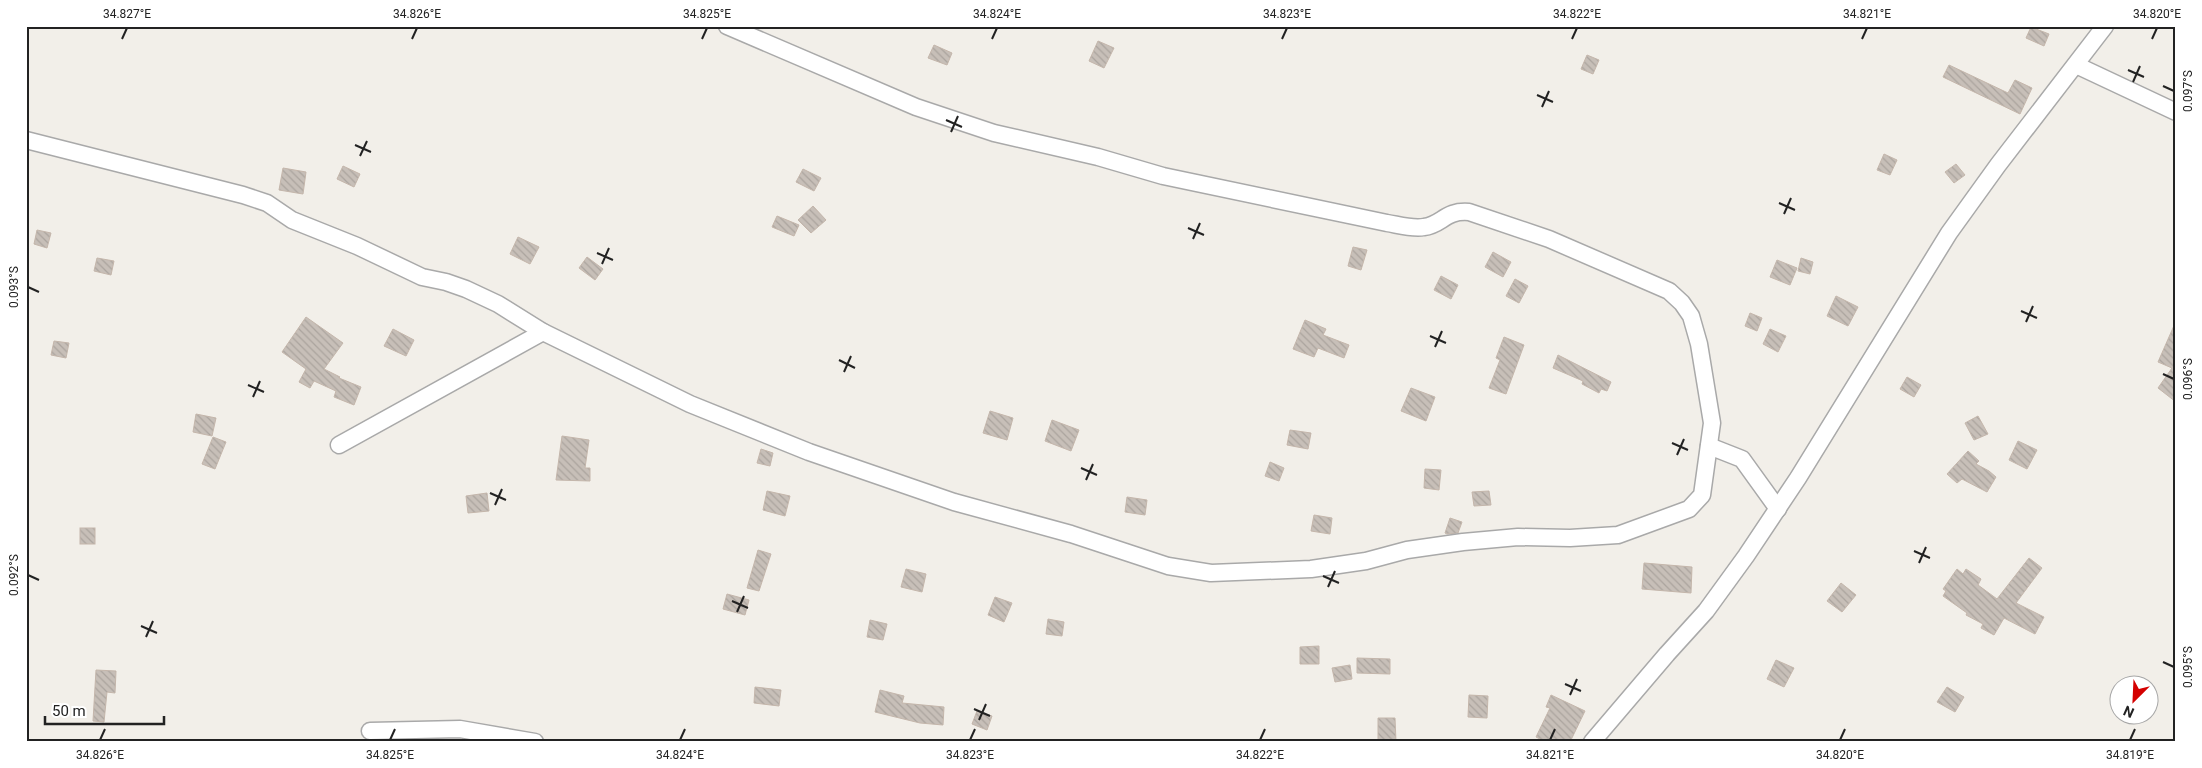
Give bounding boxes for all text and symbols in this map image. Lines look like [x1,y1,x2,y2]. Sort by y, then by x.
text: 34.827°E [103,7,151,21]
text: 34.826°E [393,7,441,21]
text: 34.825°E [683,7,731,21]
text: 34.824°E [973,7,1021,21]
text: 34.823°E [1263,7,1311,21]
text: 34.822°E [1553,7,1601,21]
text: 34.821°E [1843,7,1891,21]
text: 34.820°E [2133,7,2181,21]
text: 0.097°S [2181,70,2195,112]
text: 0.093°S [7,266,21,308]
text: 0.096°S [2181,358,2195,400]
text: 0.092°S [7,554,21,596]
text: 0.095°S [2181,646,2195,688]
north arrow [2110,676,2160,726]
scale bar [45,693,164,725]
text: 50 m [52,702,86,720]
text: N [2121,703,2136,721]
text: 34.826°E [76,748,124,762]
text: 34.825°E [366,748,414,762]
text: 34.824°E [656,748,704,762]
text: 34.823°E [946,748,994,762]
text: 34.822°E [1236,748,1284,762]
text: 34.821°E [1526,748,1574,762]
text: 34.820°E [1816,748,1864,762]
text: 34.819°E [2106,748,2154,762]

